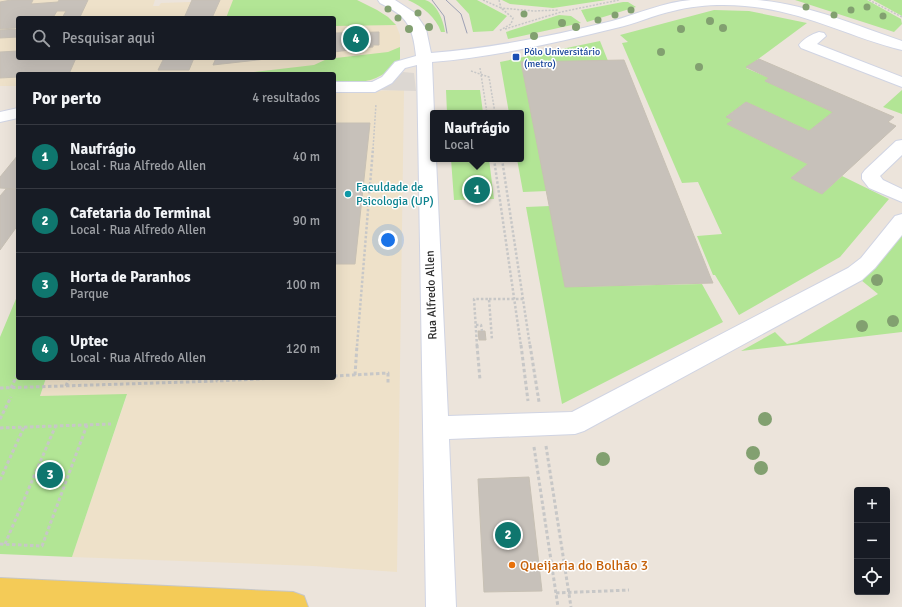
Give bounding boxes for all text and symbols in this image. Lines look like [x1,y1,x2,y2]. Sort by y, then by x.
search box [16,16,336,60]
pin: 4 [343,24,369,54]
icon: search [30,27,52,49]
text: Pesquisar aqui [62,29,155,47]
place label: Pólo Universitário (metro) [524,46,600,70]
marker: Pólo Universitário (metro) [511,52,521,62]
text: Por perto [32,88,101,109]
text: 4 resultados [252,90,320,106]
popup [430,110,524,162]
text: Naufrágio [444,119,510,137]
text: Local [444,137,474,153]
text: Naufrágio [70,140,136,158]
text: 1 [41,149,49,165]
text: 40 m [293,149,320,165]
text: Local · Rua Alfredo Allen [70,158,206,174]
pin: 1 [464,175,490,205]
place label: Faculdade de Psicologia (UP) [356,180,434,209]
marker: Faculdade de Psicologia (UP) [343,189,353,199]
text: Cafetaria do Terminal [70,204,211,222]
text: 2 [41,213,49,229]
text: 90 m [293,213,320,229]
text: Local · Rua Alfredo Allen [70,222,206,238]
your location [378,230,398,250]
street label: Rua Alfredo Allen [422,250,441,340]
text: Horta de Paranhos [70,268,191,286]
text: 3 [41,277,49,293]
text: 100 m [286,277,320,293]
text: Parque [70,286,109,302]
text: Uptec [70,332,108,350]
text: 4 [41,341,49,357]
text: 120 m [286,341,320,357]
text: Local · Rua Alfredo Allen [70,350,206,366]
pin: 3 [37,460,63,490]
map controls [854,487,890,595]
button: + [854,487,890,523]
pin: 2 [495,520,521,550]
button: − [854,523,890,559]
place label: Queijaria do Bolhão 3 [520,557,648,574]
button: locate [854,559,890,595]
marker: Queijaria do Bolhão 3 [507,560,517,570]

